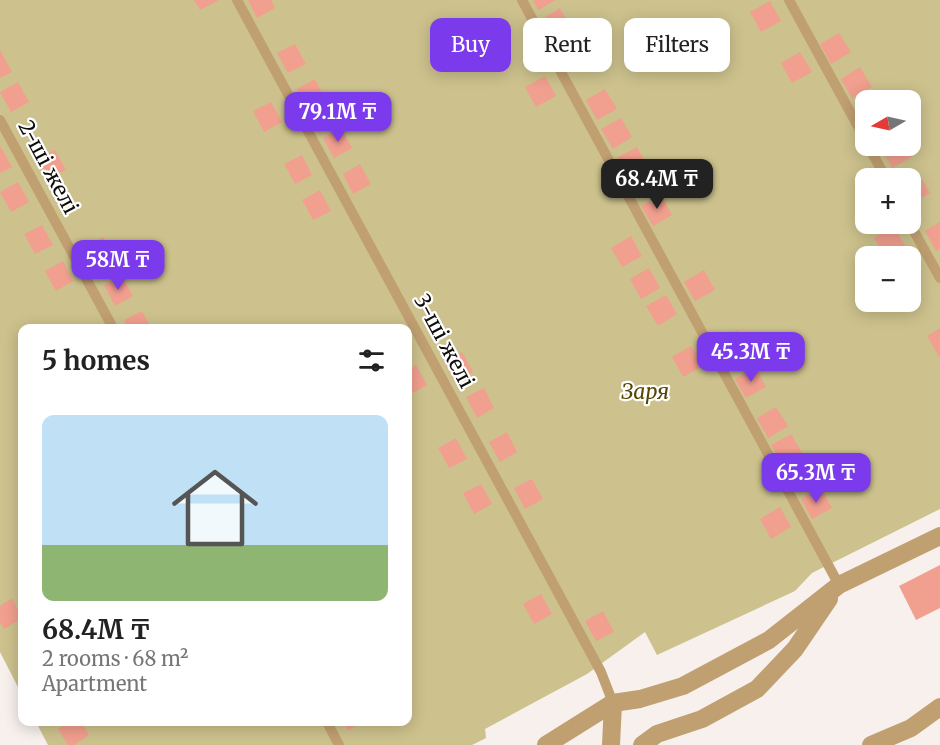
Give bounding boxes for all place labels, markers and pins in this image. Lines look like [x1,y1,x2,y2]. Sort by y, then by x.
pin: 79.1M ₸ [283,92,393,143]
pin: 68.4M ₸ [602,159,712,210]
pin: 58M ₸ [76,240,160,291]
pin: 45.3M ₸ [696,332,806,383]
pin: 65.3M ₸ [761,453,871,504]

